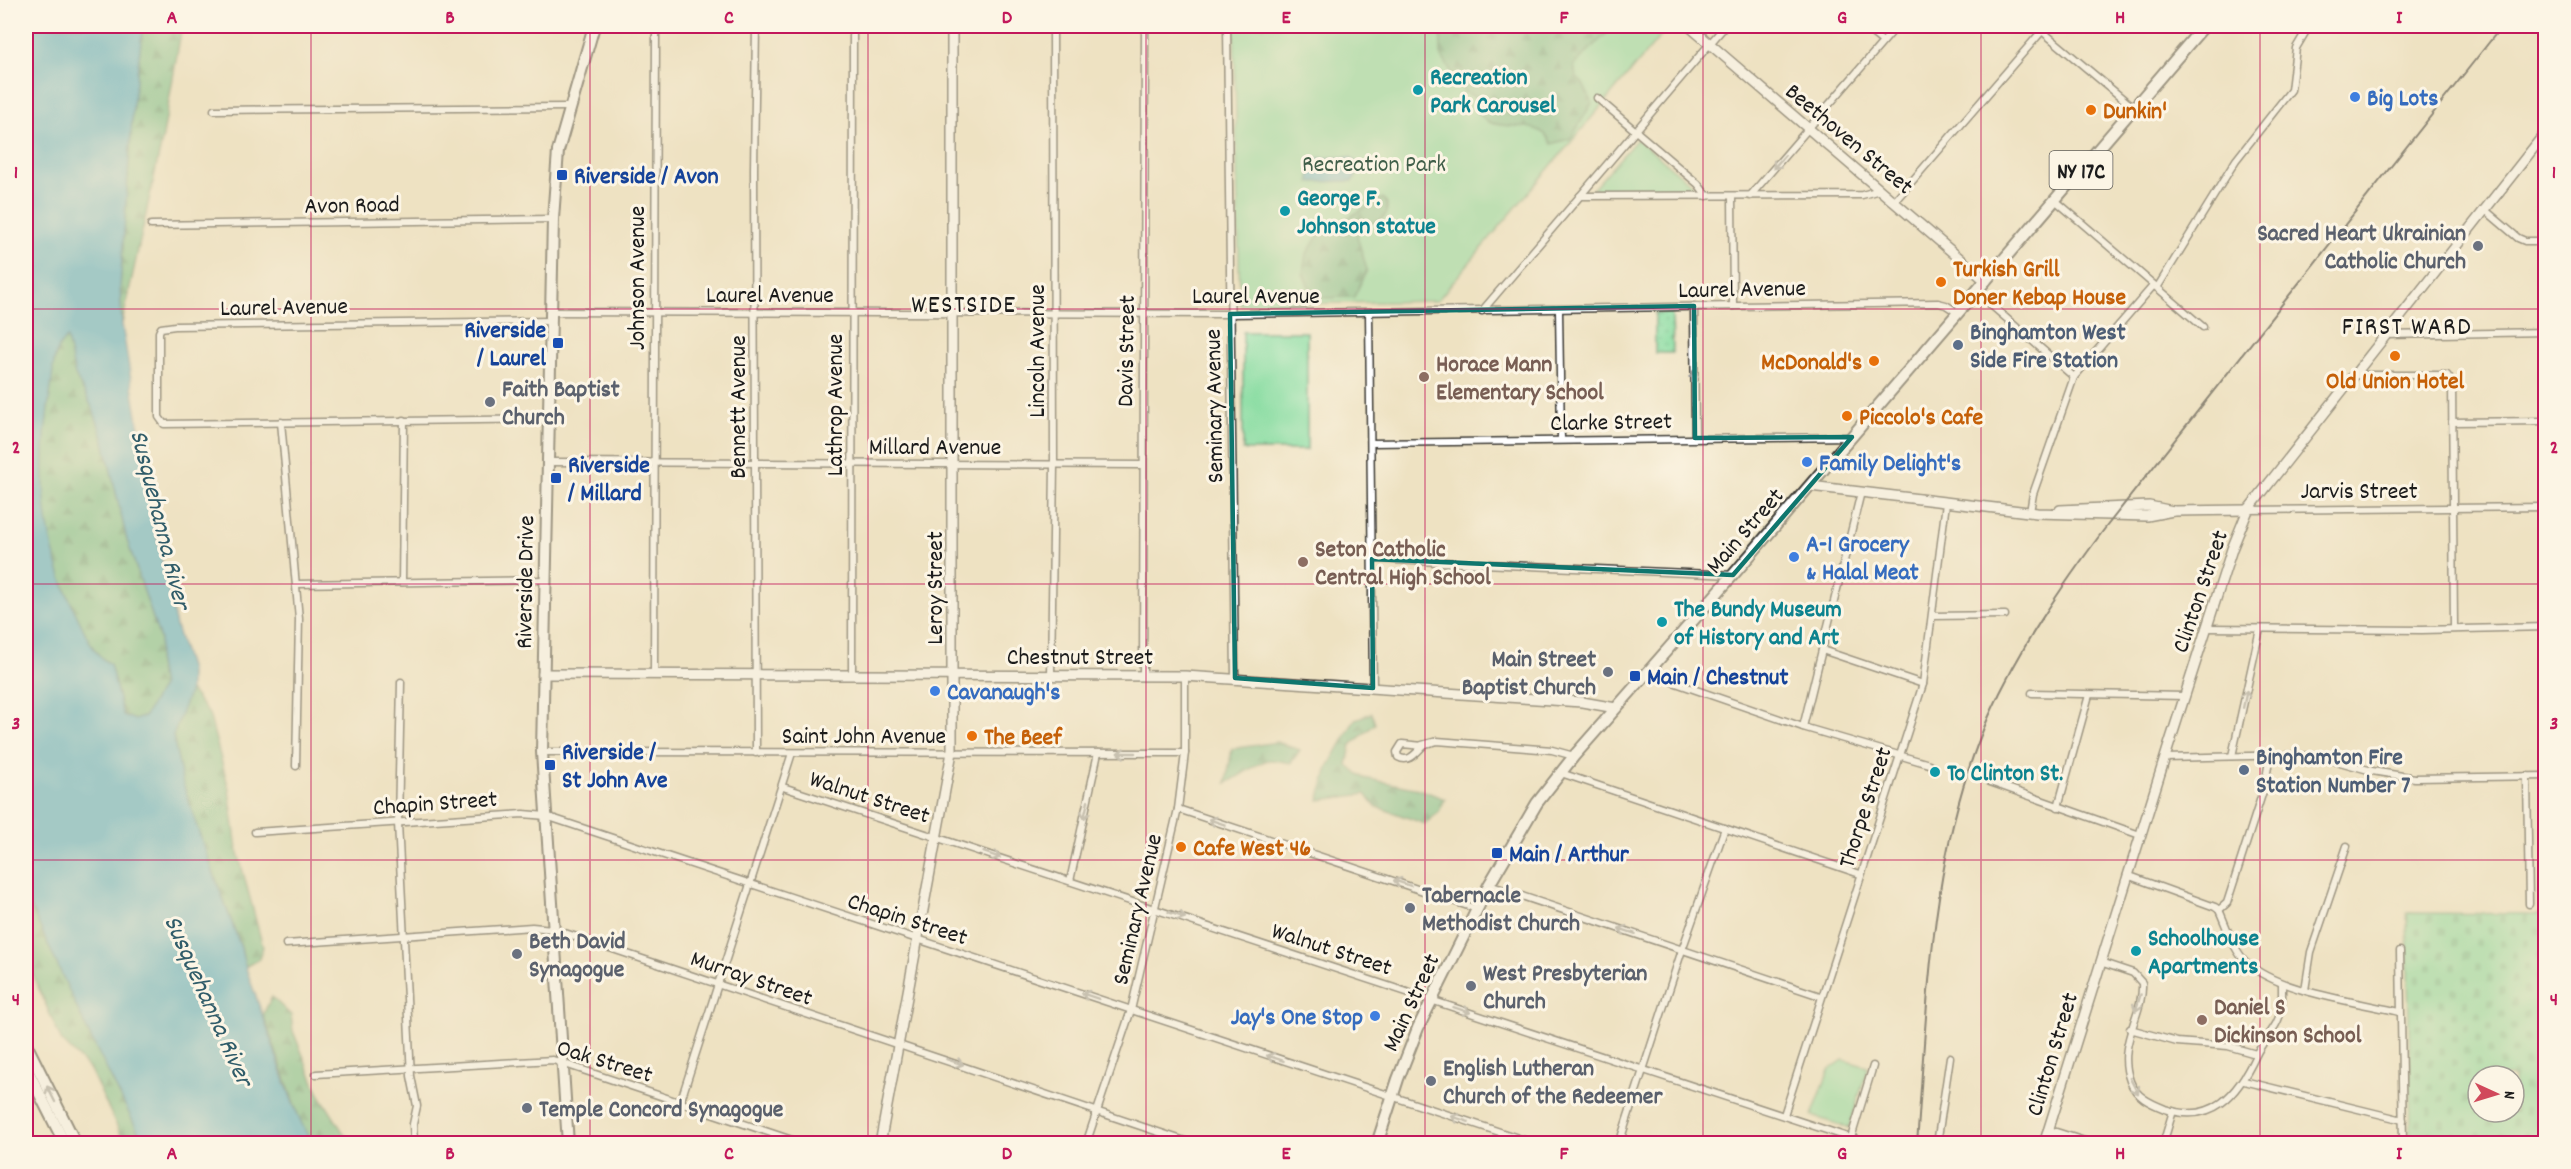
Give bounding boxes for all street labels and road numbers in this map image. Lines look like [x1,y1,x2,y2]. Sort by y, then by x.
street label: Beethoven Street [1776,76,1920,204]
road number: NY 17C [2050,151,2112,189]
street label: Avon Road [304,189,400,225]
street label: Johnson Avenue [622,206,656,350]
street label: Laurel Avenue [1678,273,1806,309]
street label: Laurel Avenue [706,280,834,314]
street label: Laurel Avenue [1192,281,1320,315]
street label: Lincoln Avenue [1022,284,1056,418]
street label: Laurel Avenue [220,291,348,327]
street label: Davis Street [1110,295,1146,407]
street label: Seminary Avenue [1198,329,1234,483]
street label: Lathrop Avenue [820,334,854,476]
street label: Bennett Avenue [723,335,757,479]
street label: Clarke Street [1550,406,1672,442]
street label: Millard Avenue [869,432,1001,466]
street label: Jarvis Street [2300,476,2418,510]
street label: Main Street [1699,481,1794,583]
street label: Riverside Drive [509,515,545,649]
street label: Clinton Street [2165,526,2239,658]
street label: Leroy Street [920,531,954,645]
street label: Chestnut Street [1007,642,1153,676]
street label: Saint John Avenue [782,721,946,755]
street label: Thorpe Street [1831,743,1902,873]
street label: Walnut Street [804,763,934,834]
street label: Chapin Street [372,784,499,826]
street label: Seminary Avenue [1105,831,1173,989]
street label: Chapin Street [843,885,972,956]
street label: Walnut Street [1266,915,1396,986]
street label: Murray Street [685,943,817,1017]
street label: Main Street [1375,949,1450,1058]
street label: Clinton Street [2019,989,2089,1121]
street label: Oak Street [552,1032,656,1094]

